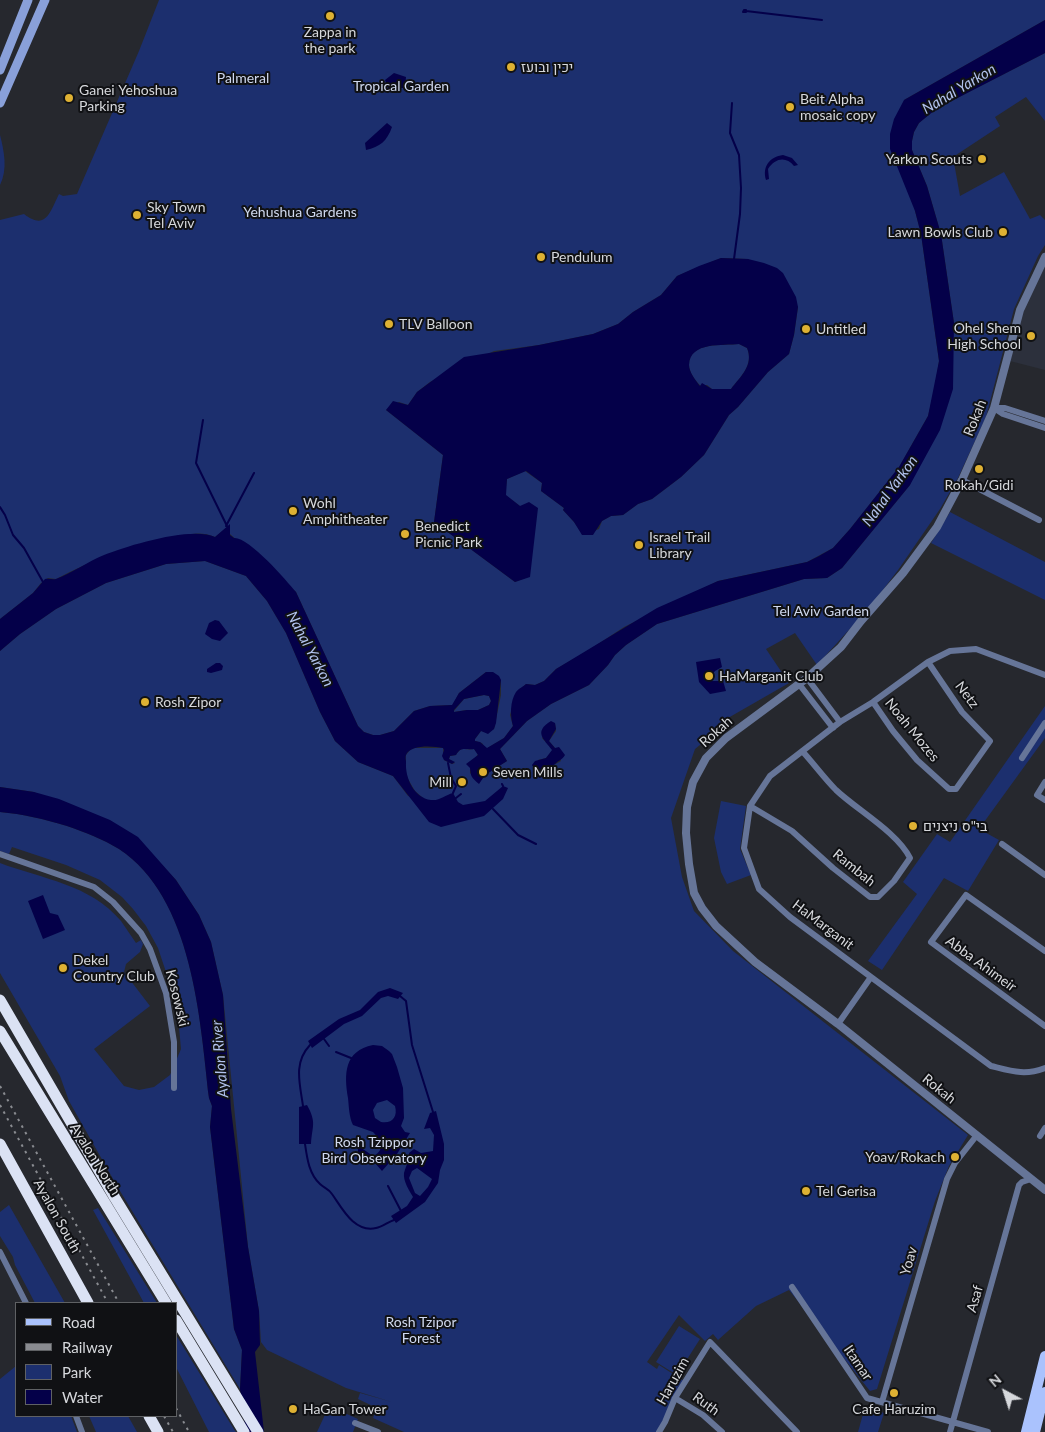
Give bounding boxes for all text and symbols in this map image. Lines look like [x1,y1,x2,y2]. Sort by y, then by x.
marker: Zappa in the park [324,10,336,22]
place label: Zappa in the park [304,24,356,56]
place label: יכין ובועז [521,59,573,75]
water label: Nahal Yarkon [919,60,999,118]
marker: יכין ובועז [505,61,517,73]
park label: Palmeral [217,70,269,86]
park label: Tropical Garden [353,78,449,94]
place label: Ganei Yehoshua Parking [79,82,177,114]
place label: Beit Alpha mosaic copy [800,91,875,124]
marker: Ganei Yehoshua Parking [63,92,75,104]
marker: Beit Alpha mosaic copy [784,101,796,113]
place label: Yarkon Scouts [886,151,972,167]
marker: Yarkon Scouts [976,153,988,165]
place label: Sky Town Tel Aviv [147,199,206,232]
park label: Yehushua Gardens [243,204,357,220]
marker: Sky Town Tel Aviv [131,209,143,221]
place label: Lawn Bowls Club [887,224,993,240]
marker: Lawn Bowls Club [997,226,1009,238]
place label: Pendulum [551,249,613,265]
marker: Pendulum [535,251,547,263]
place label: TLV Balloon [399,316,472,332]
marker: TLV Balloon [383,318,395,330]
place label: Ohel Shem High School [947,320,1021,352]
place label: Untitled [816,321,866,337]
marker: Untitled [800,323,812,335]
marker: Ohel Shem High School [1025,330,1037,342]
street label: Rokah [960,397,990,439]
water label: Nahal Yarkon [858,452,922,530]
marker: Rokah/Gidi [973,463,985,475]
place label: Rokah/Gidi [944,477,1014,493]
place label: Wohl Amphitheater [303,495,388,528]
marker: Wohl Amphitheater [287,505,299,517]
place label: Benedict Picnic Park [415,518,482,550]
marker: Benedict Picnic Park [399,528,411,540]
place label: Israel Trail Library [649,529,710,562]
marker: Israel Trail Library [633,539,645,551]
park label: Tel Aviv Garden [773,603,869,619]
water label: Nahal Yarkon [283,608,337,690]
place label: HaMarganit Club [719,668,823,684]
marker: HaMarganit Club [703,670,715,682]
street label: Netz [952,678,982,712]
place label: Rosh Zipor [155,694,221,710]
street label: Noah Mozes [881,695,943,765]
marker: Rosh Zipor [139,696,151,708]
street label: Rokah [696,713,736,751]
place label: Seven Mills [493,764,563,780]
marker: Seven Mills [477,766,489,778]
place label: Mill [429,774,452,790]
marker: Mill [456,776,468,788]
place label: בי"ס ניצנים [923,818,987,834]
marker: בי"ס ניצנים [907,820,919,832]
street label: Rambah [829,846,879,890]
street label: HaMarganit [789,897,857,953]
street label: Abba Ahimeir [942,933,1020,995]
place label: Dekel Country Club [73,952,155,984]
marker: Dekel Country Club [57,962,69,974]
street label: Kosowski [162,968,192,1028]
water label: Ayalon River [208,1020,232,1098]
street label: Rokah [919,1070,959,1108]
street label: Ayalon North [66,1120,124,1198]
park label: Rosh Tzippor Bird Observatory [321,1134,427,1166]
place label: Yoav/Rokach [865,1149,945,1165]
marker: Yoav/Rokach [949,1151,961,1163]
street label: Ayalon South [30,1176,84,1256]
place label: Tel Gerisa [816,1183,876,1199]
marker: Tel Gerisa [800,1185,812,1197]
street label: Yoav [897,1245,921,1277]
street label: Asaf [963,1284,987,1314]
legend [15,1302,178,1417]
text: Road [62,1313,95,1331]
park label: Rosh Tzipor Forest [385,1314,457,1346]
text: Railway [62,1338,113,1356]
street label: Itamar [840,1342,876,1384]
street label: Haruzim [653,1354,693,1408]
text: Park [62,1363,91,1381]
north arrow [980,1367,1030,1417]
text: N [985,1370,1005,1390]
marker: Cafe Haruzim [888,1387,900,1399]
text: Water [62,1388,103,1406]
street label: Ruth [689,1389,723,1419]
place label: HaGan Tower [303,1401,387,1417]
place label: Cafe Haruzim [852,1401,936,1417]
marker: HaGan Tower [287,1403,299,1415]

